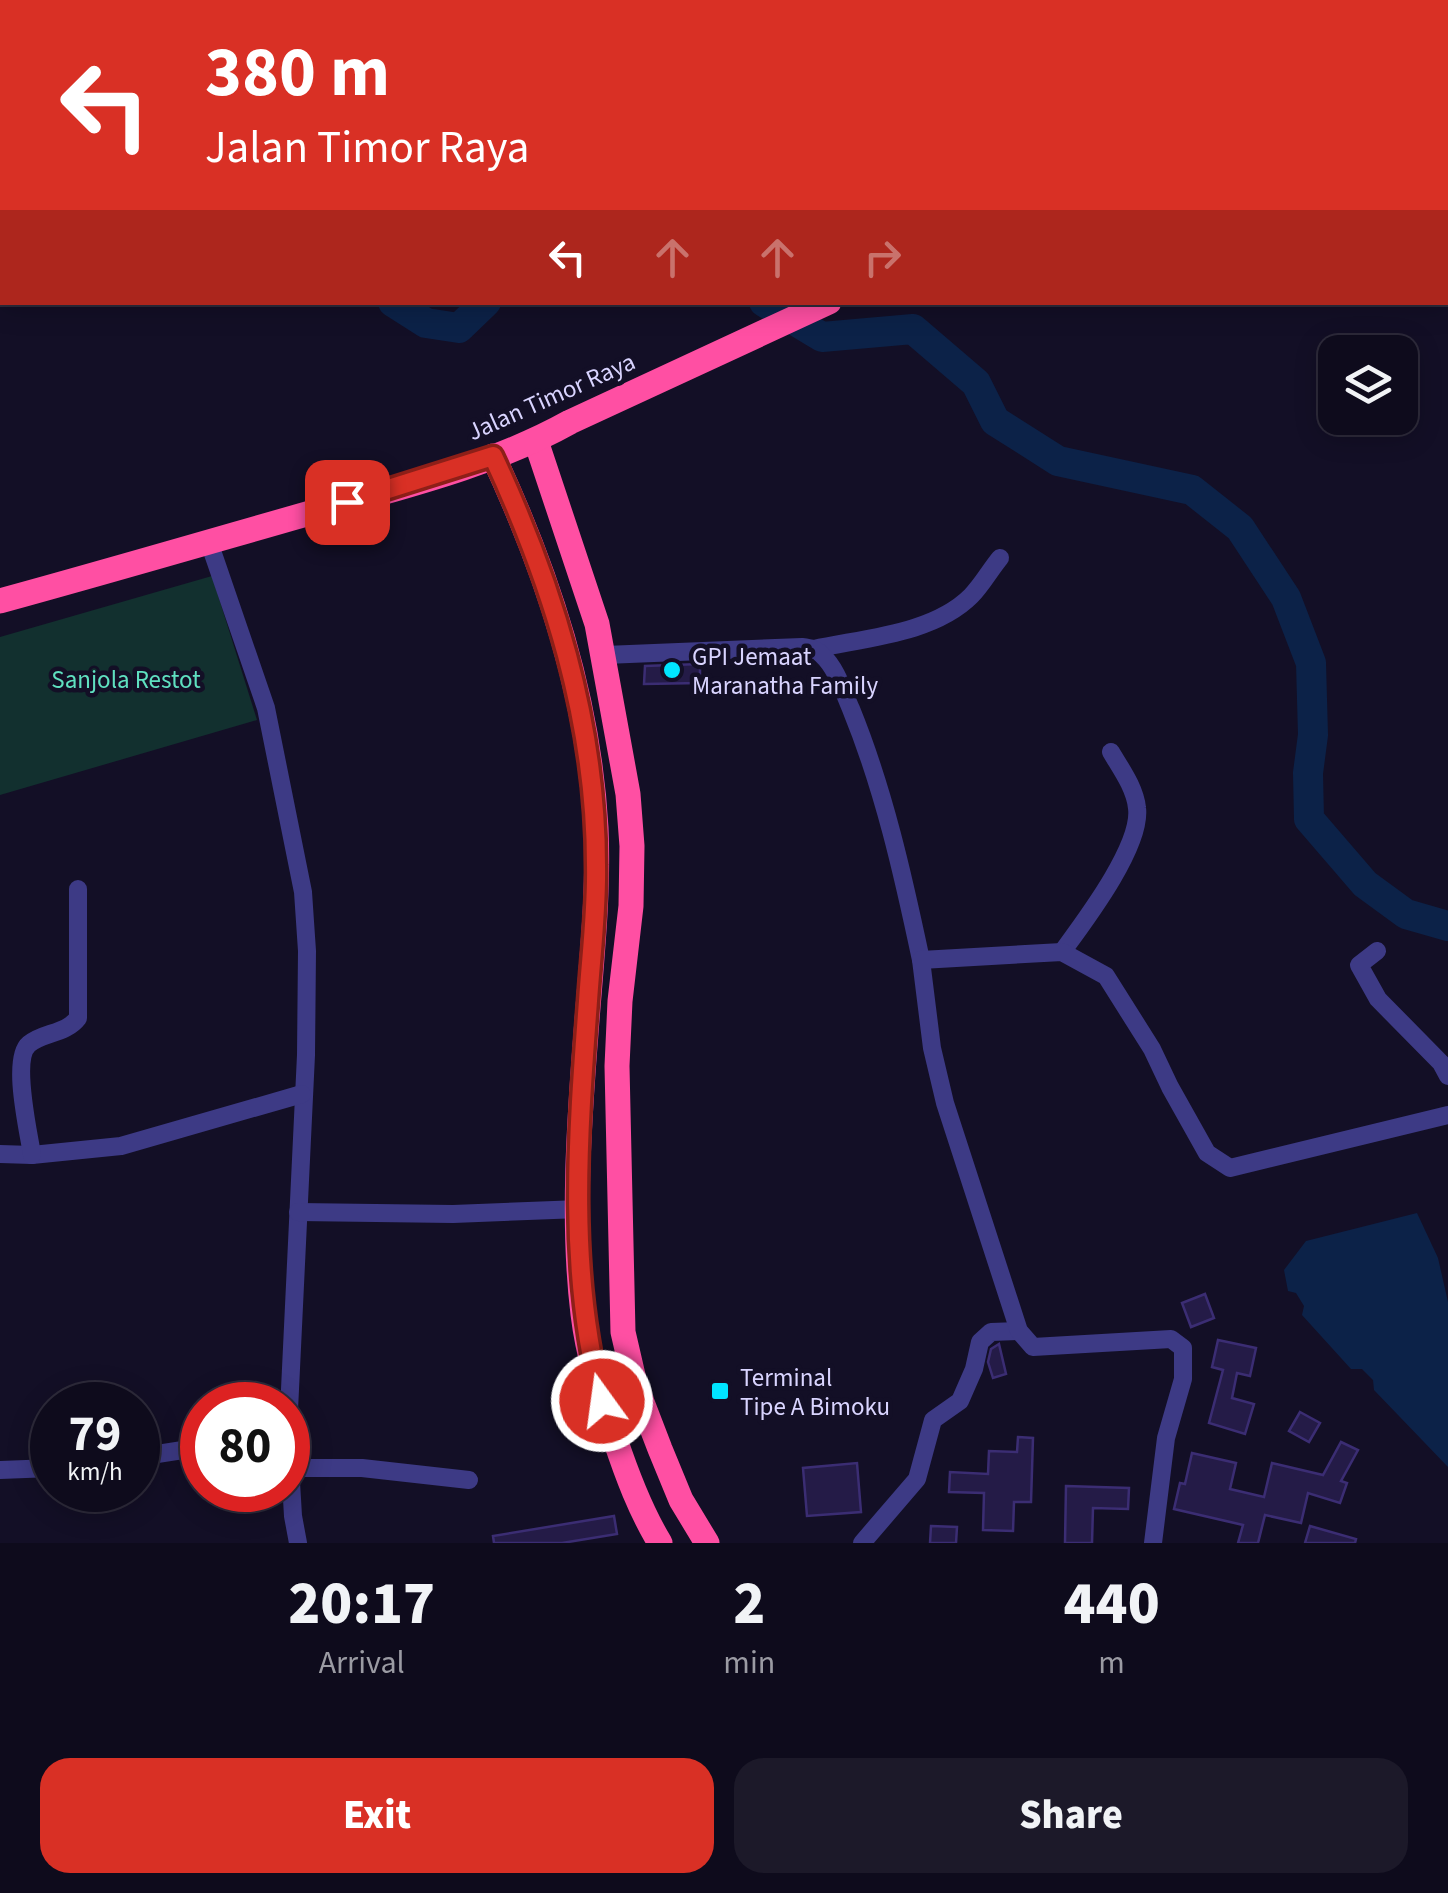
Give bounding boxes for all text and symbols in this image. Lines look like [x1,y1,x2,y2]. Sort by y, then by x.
text: 380 m [205,23,390,123]
icon: left [40,40,170,170]
text: Jalan Timor Raya [205,116,529,180]
icon: left [540,230,595,285]
icon: ahead [645,230,700,285]
icon: ahead [750,230,805,285]
icon: right [855,230,910,285]
map controls [1318,335,1418,435]
button: layers [1318,335,1418,435]
street label: Jalan Timor Raya [462,344,641,450]
pin [305,460,390,545]
icon: arrive [320,475,375,530]
place label: GPI Jemaat Maranatha Family [692,639,878,704]
marker: GPI Jemaat Maranatha Family [661,659,683,681]
park label: Sanjola Restot [51,662,201,698]
position arrow [550,1349,654,1453]
place label: Terminal Tipe A Bimoku [740,1360,890,1425]
marker: Terminal Tipe A Bimoku [709,1380,731,1402]
speed limit sign: 80 [180,1382,310,1512]
text: 79 [69,1399,121,1470]
text: km/h [67,1454,123,1490]
text: 20:17 [288,1562,435,1647]
text: 2 [733,1562,765,1647]
text: 440 [1064,1562,1160,1647]
text: Arrival [319,1640,405,1686]
text: min [723,1640,775,1686]
text: m [1098,1640,1125,1686]
button: Exit [40,1758,714,1873]
button: Share [734,1758,1408,1873]

